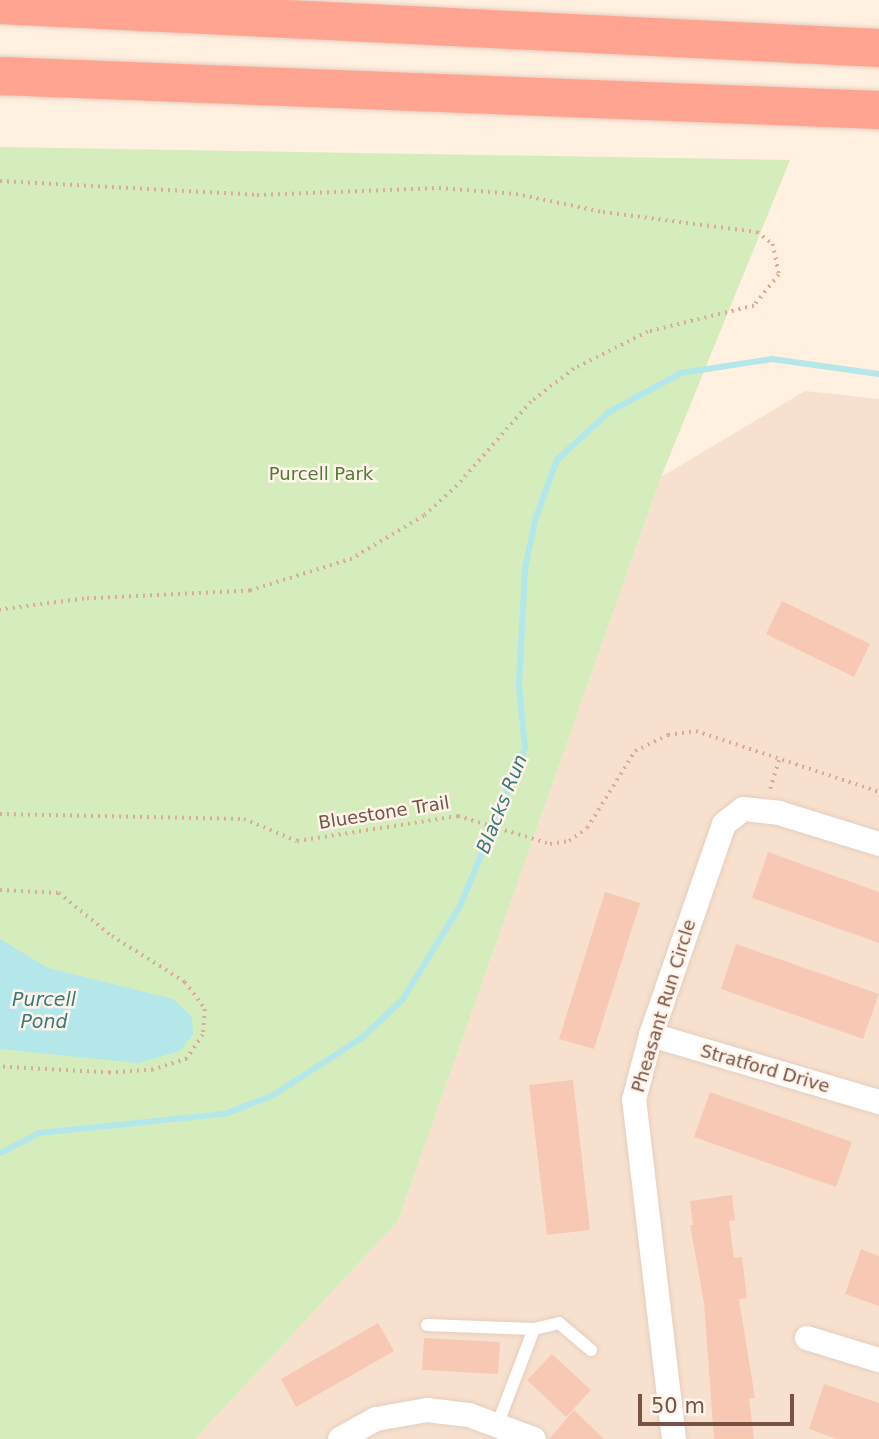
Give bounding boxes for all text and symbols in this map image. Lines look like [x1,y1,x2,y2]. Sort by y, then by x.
park label: Purcell Park [269,463,373,485]
water label: Blacks Run [472,751,532,857]
street label: Bluestone Trail [317,792,451,834]
street label: Pheasant Run Circle [627,917,701,1095]
water label: Purcell Pond [12,989,76,1033]
street label: Stratford Drive [698,1040,832,1098]
scale bar [641,1380,797,1424]
text: 50 m [651,1394,705,1418]

